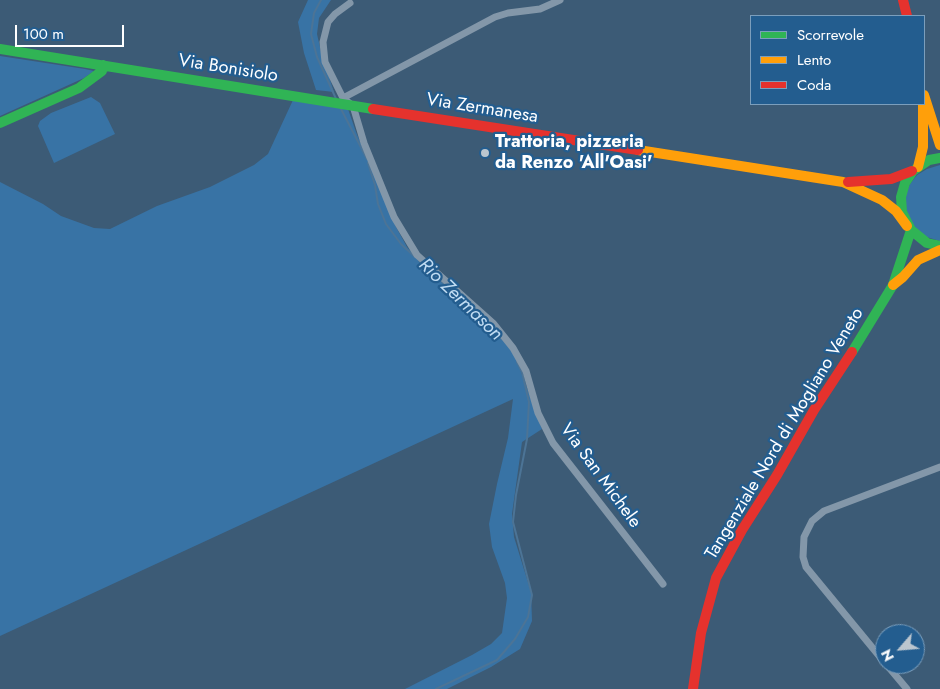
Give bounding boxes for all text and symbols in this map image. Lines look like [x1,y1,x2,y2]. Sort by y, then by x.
scale bar [18,15,126,47]
legend [750,15,925,105]
text: 100 m [23,23,64,45]
text: Scorrevole [797,24,864,46]
text: Lento [797,49,831,71]
street label: Via Bonisiolo [177,50,279,88]
text: Coda [797,74,831,96]
street label: Via Zermanesa [425,90,539,128]
place label: Trattoria, pizzeria da Renzo 'All'Oasi' [495,132,653,174]
marker: Trattoria, pizzeria da Renzo 'All'Oasi' [479,147,491,159]
water label: Rio Zermason [413,254,507,346]
street label: Tangenziale Nord di Mogliano Veneto [701,304,869,564]
street label: Via San Michele [555,419,645,533]
north arrow [875,624,925,674]
text: N [876,646,899,665]

